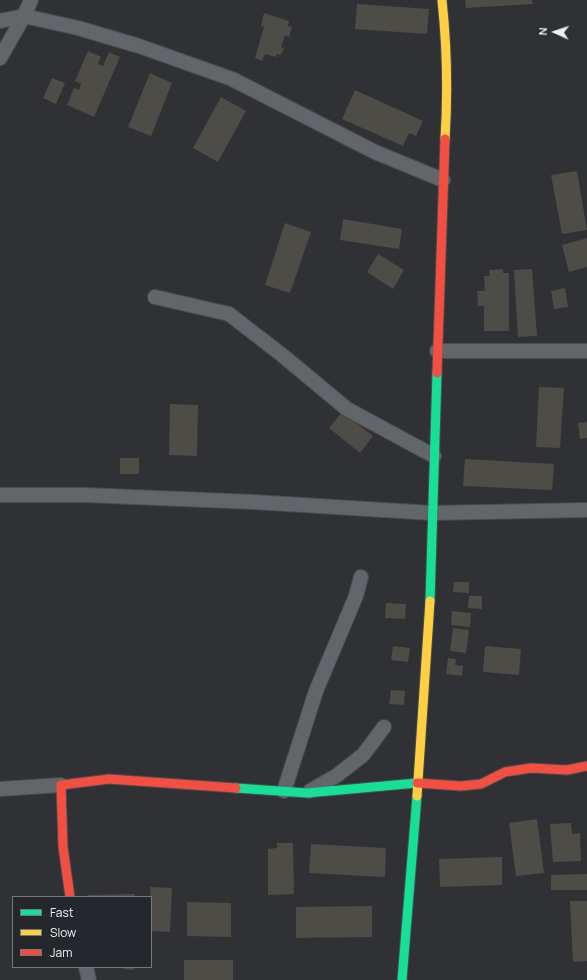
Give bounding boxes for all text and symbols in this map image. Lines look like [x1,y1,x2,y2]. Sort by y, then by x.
north arrow [535,12,575,52]
text: N [535,27,550,36]
legend [12,896,152,968]
text: Fast [50,904,74,921]
text: Slow [50,924,76,941]
text: Jam [50,944,72,961]

